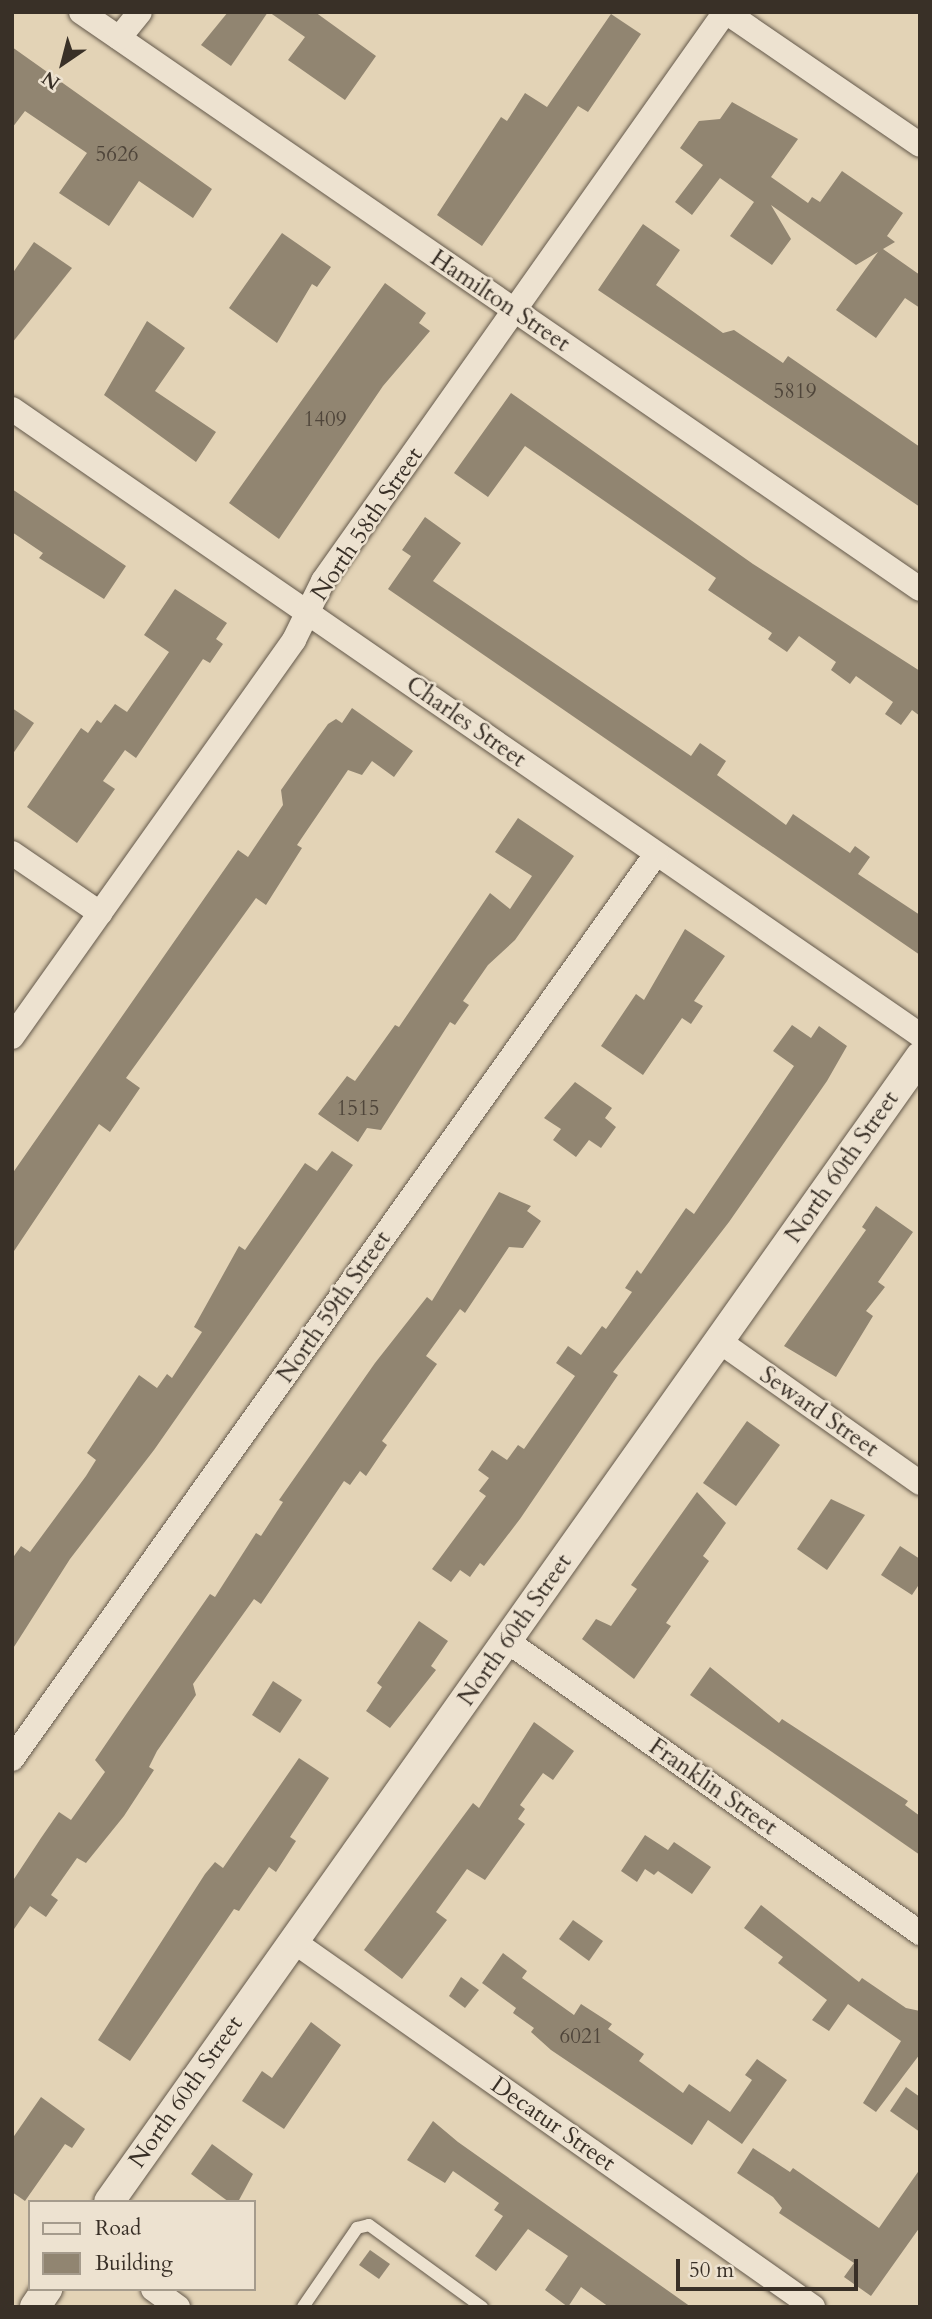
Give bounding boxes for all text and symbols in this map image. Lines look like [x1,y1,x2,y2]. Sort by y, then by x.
north arrow [28,28,98,98]
text: N [37,65,65,96]
house number: 5626 [95,142,139,168]
street label: Hamilton Street [425,244,575,358]
house number: 5819 [773,379,817,405]
house number: 1409 [303,407,347,433]
street label: North 58th Street [305,442,429,606]
street label: Charles Street [400,670,532,774]
street label: North 60th Street [779,1085,905,1249]
house number: 1515 [336,1096,380,1122]
street label: North 59th Street [271,1225,397,1389]
street label: Seward Street [754,1361,884,1463]
street label: North 60th Street [452,1548,578,1712]
street label: Franklin Street [643,1732,783,1842]
street label: North 60th Street [123,2010,249,2174]
house number: 6021 [559,2024,603,2050]
street label: Decatur Street [485,2071,621,2177]
legend [28,2200,256,2291]
text: Road [95,2214,141,2243]
scale bar [680,2246,862,2290]
text: Building [95,2249,173,2278]
text: 50 m [689,2256,734,2285]

